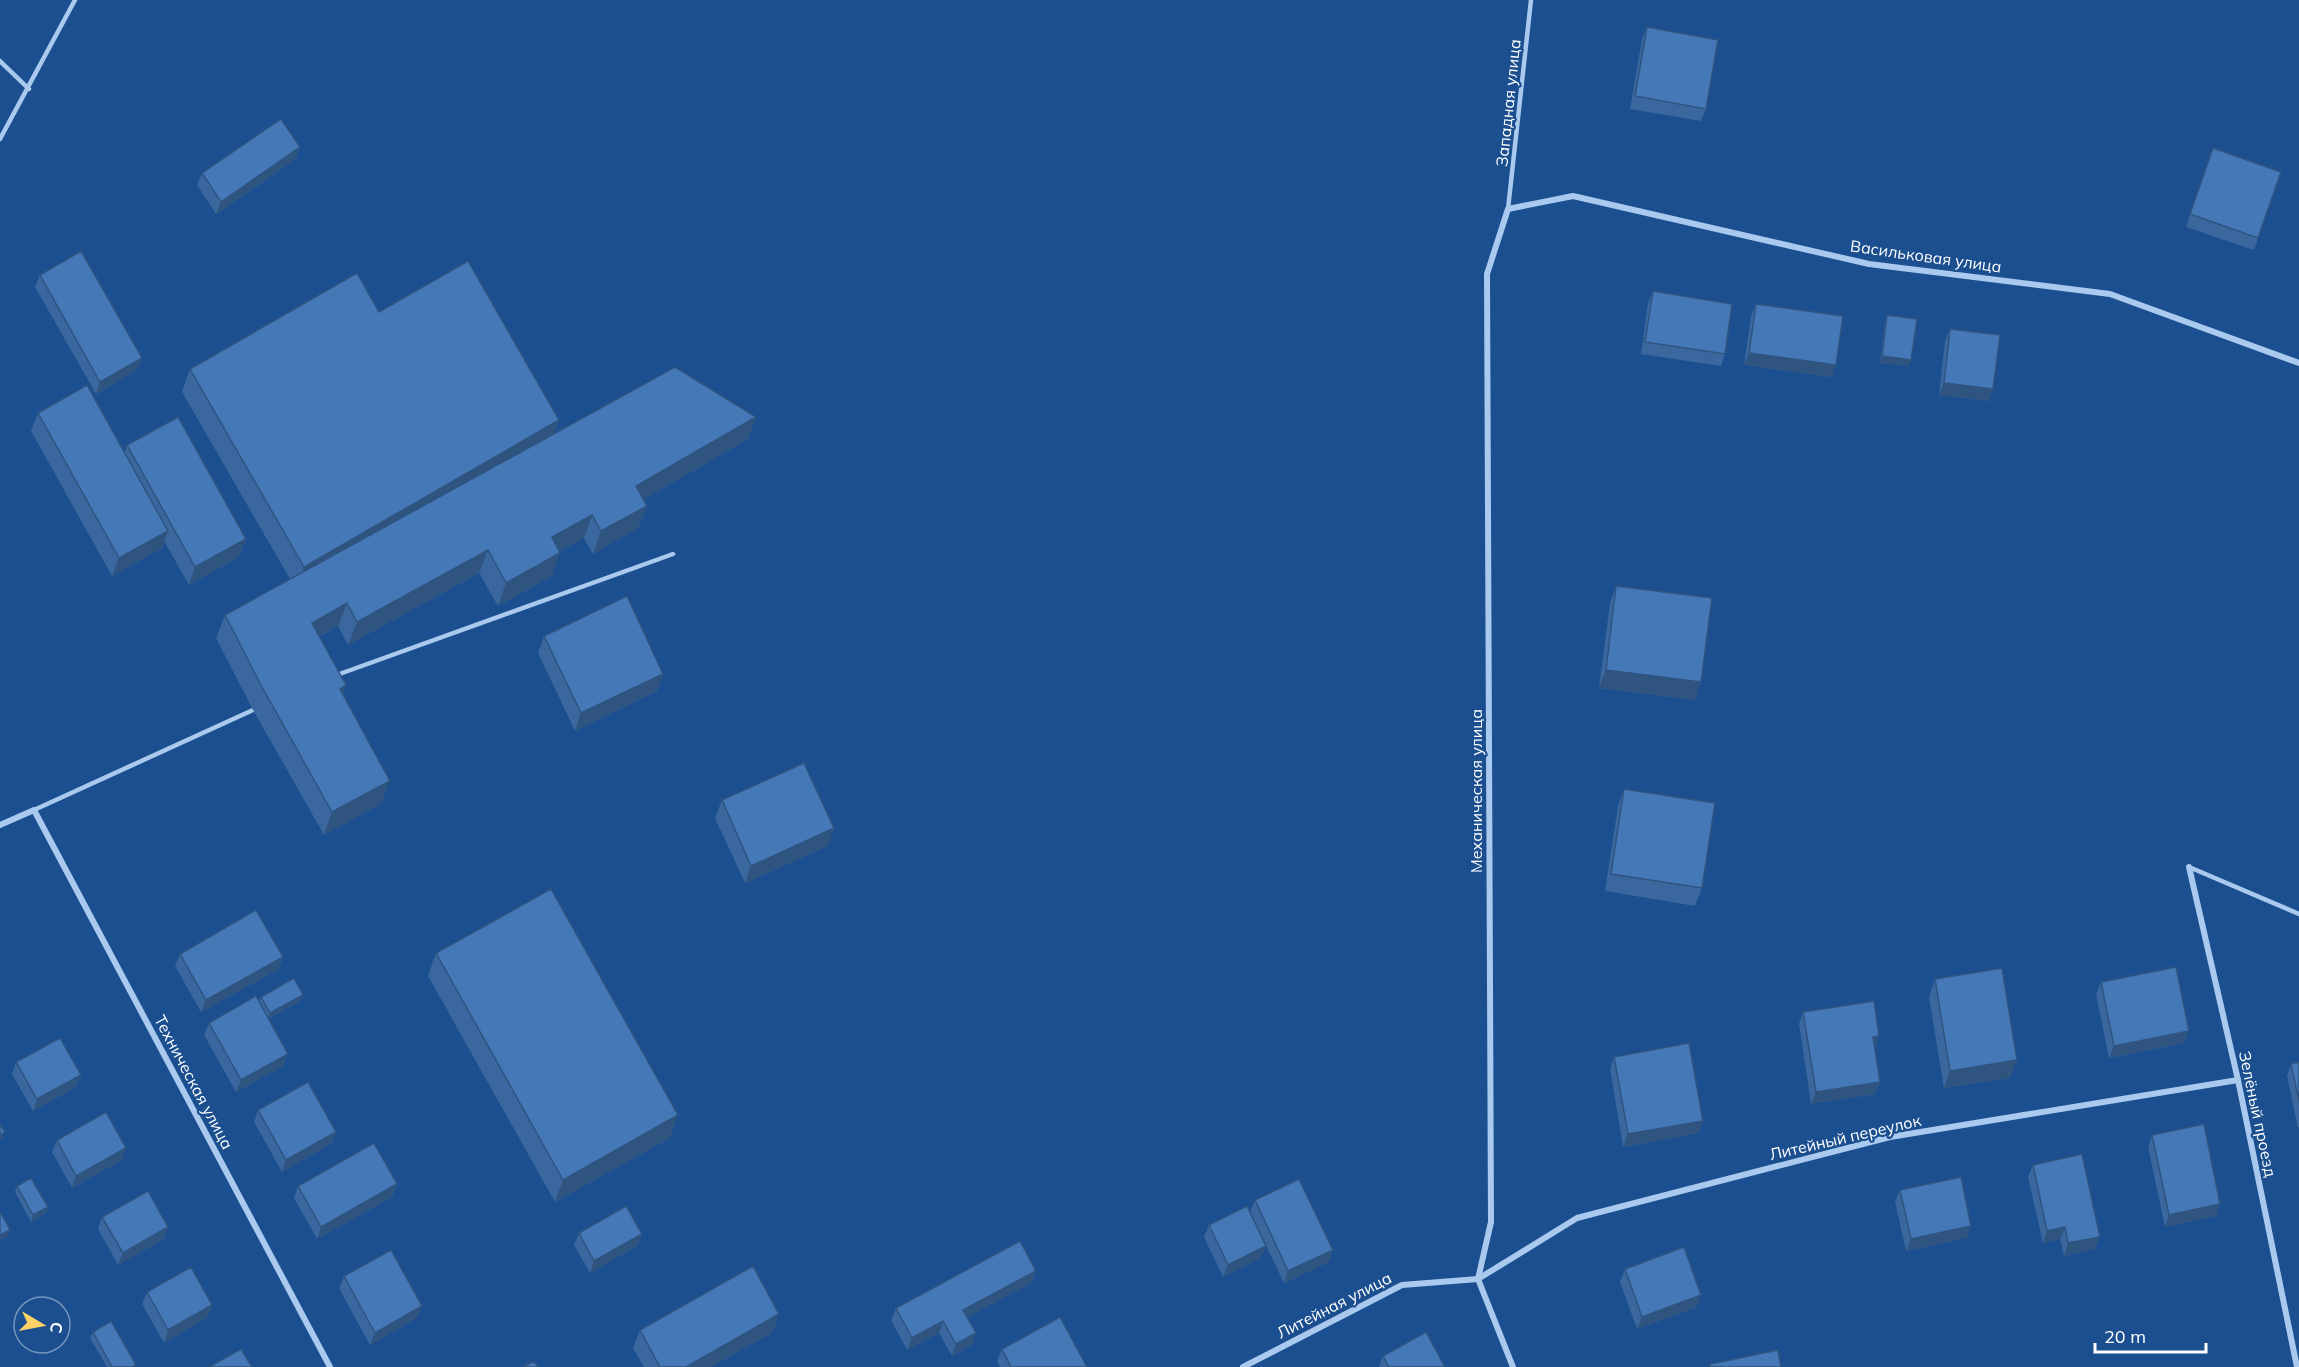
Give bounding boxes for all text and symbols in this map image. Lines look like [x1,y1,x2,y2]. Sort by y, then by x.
street label: Западная улица [1491,38,1525,168]
street label: Васильковая улица [1849,235,2003,277]
street label: Механическая улица [1466,709,1486,873]
street label: Техническая улица [150,1012,238,1152]
street label: Зелёный проезд [2235,1049,2281,1179]
street label: Литейный переулок [1767,1110,1923,1164]
street label: Литейная улица [1273,1267,1395,1343]
north arrow [12,1295,72,1355]
scale bar [2095,1316,2206,1354]
text: С [46,1320,68,1335]
text: 20 m [2104,1325,2146,1348]

